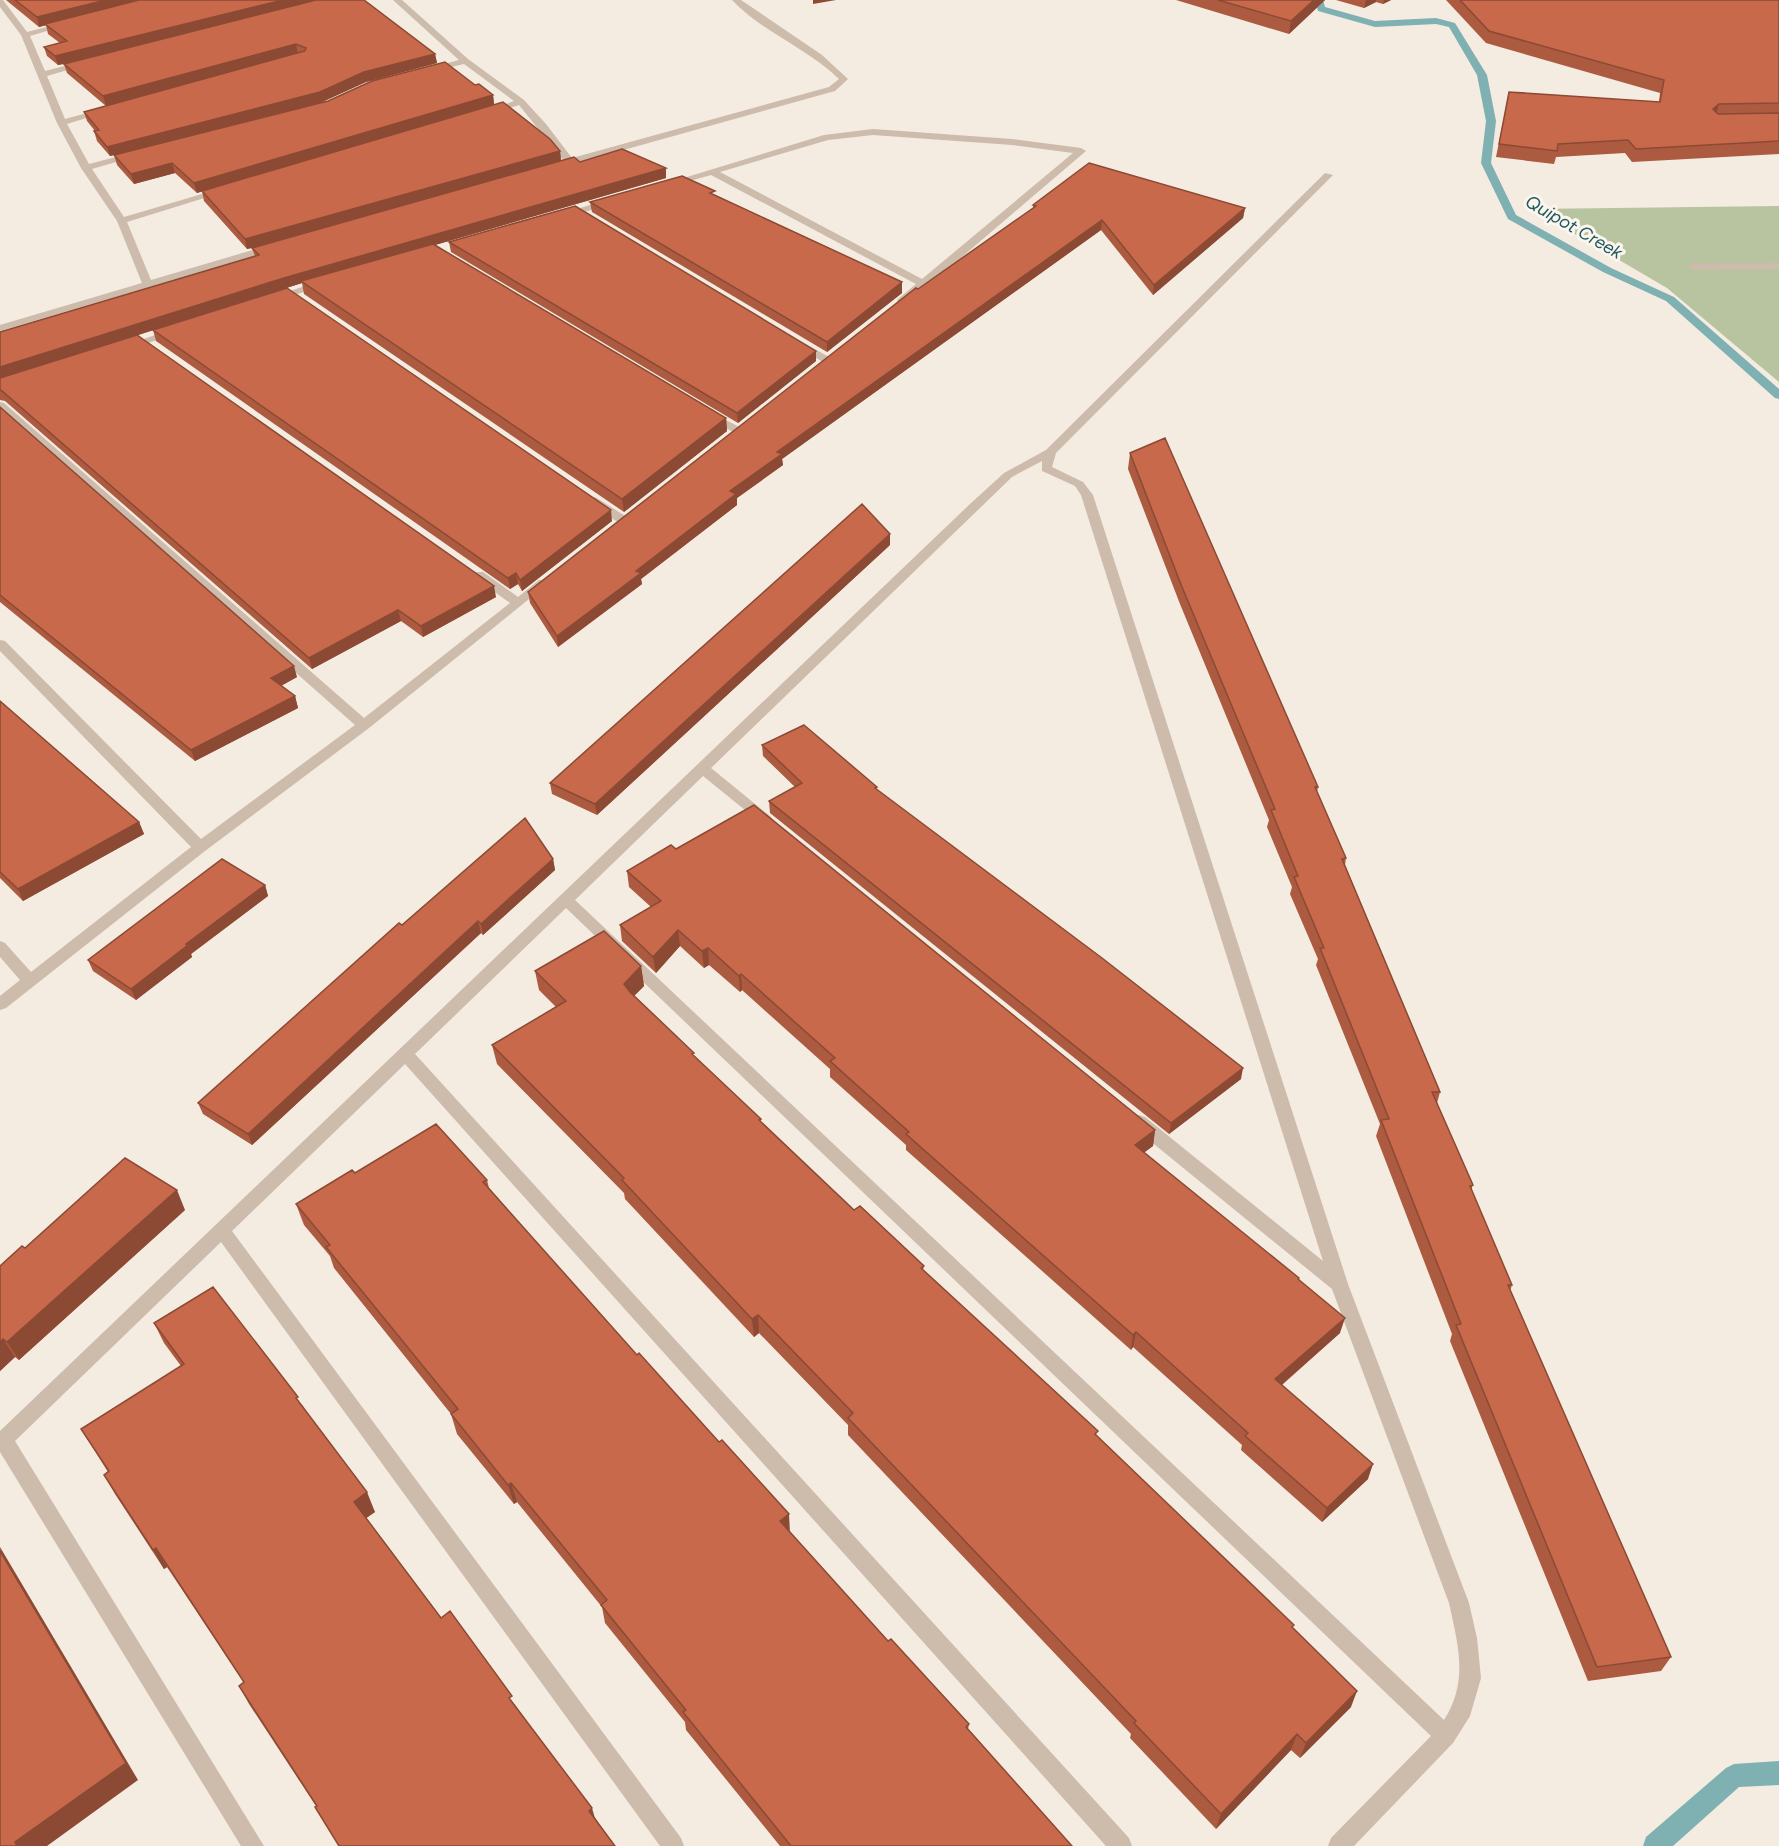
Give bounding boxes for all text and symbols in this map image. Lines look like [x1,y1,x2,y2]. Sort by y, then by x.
water label: Quipot Creek [1522,190,1628,264]

